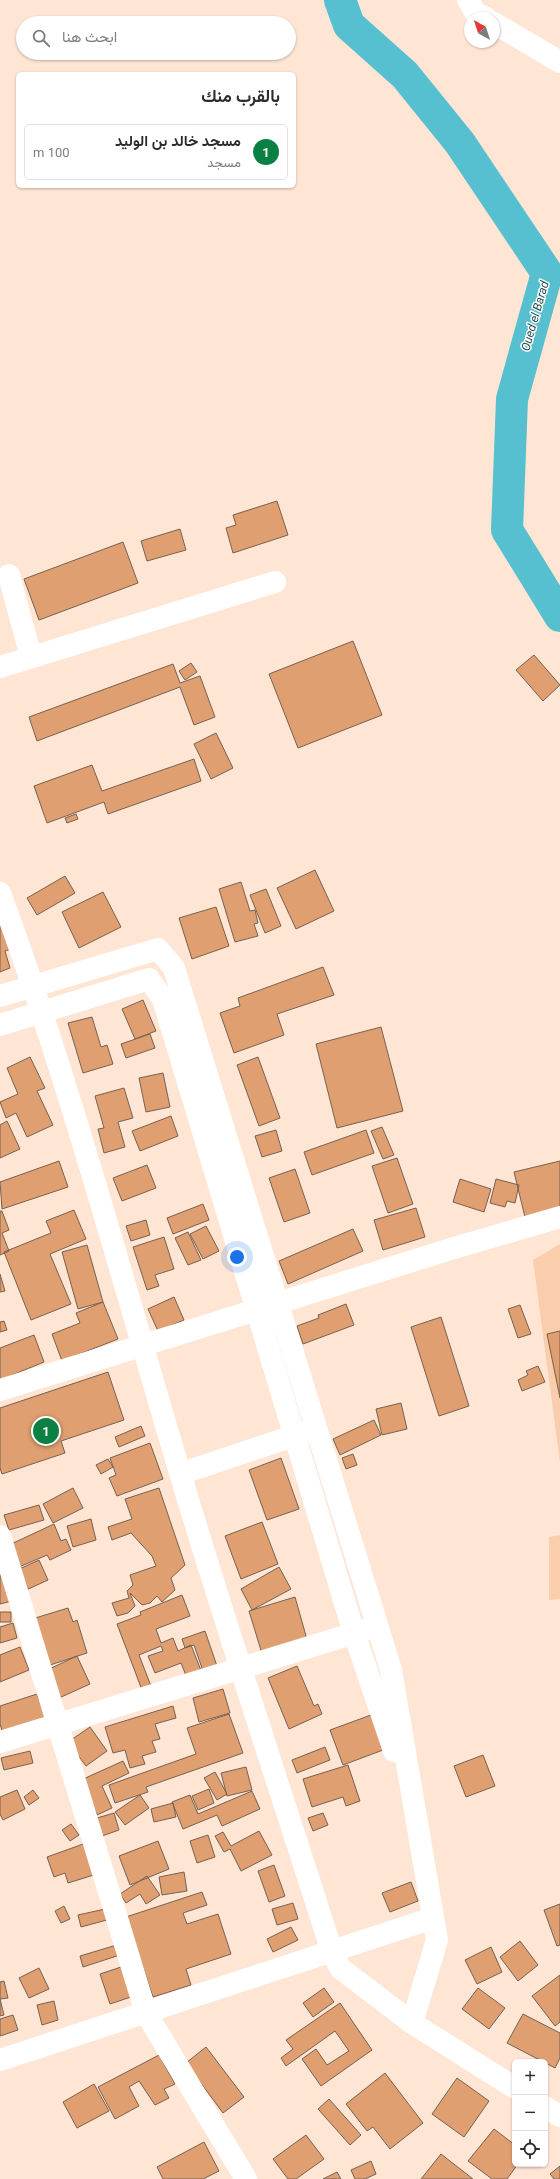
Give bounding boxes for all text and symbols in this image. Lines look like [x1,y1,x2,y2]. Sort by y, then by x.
north arrow [464,12,500,48]
search box [16,16,296,60]
icon: search [30,27,52,49]
text: ابحث هنا [62,28,117,46]
text: بالقرب منك [201,86,280,106]
text: مسجد خالد بن الوليد [115,132,241,150]
text: 100 m [33,145,70,160]
text: 1 [262,145,270,160]
text: مسجد [207,155,241,170]
water label: Oued el Barad [518,279,552,353]
your location [227,1247,247,1267]
pin: 1 [33,1416,59,1446]
map controls [512,2059,548,2167]
button: + [512,2059,548,2095]
button: − [512,2095,548,2131]
button: locate [512,2131,548,2167]

